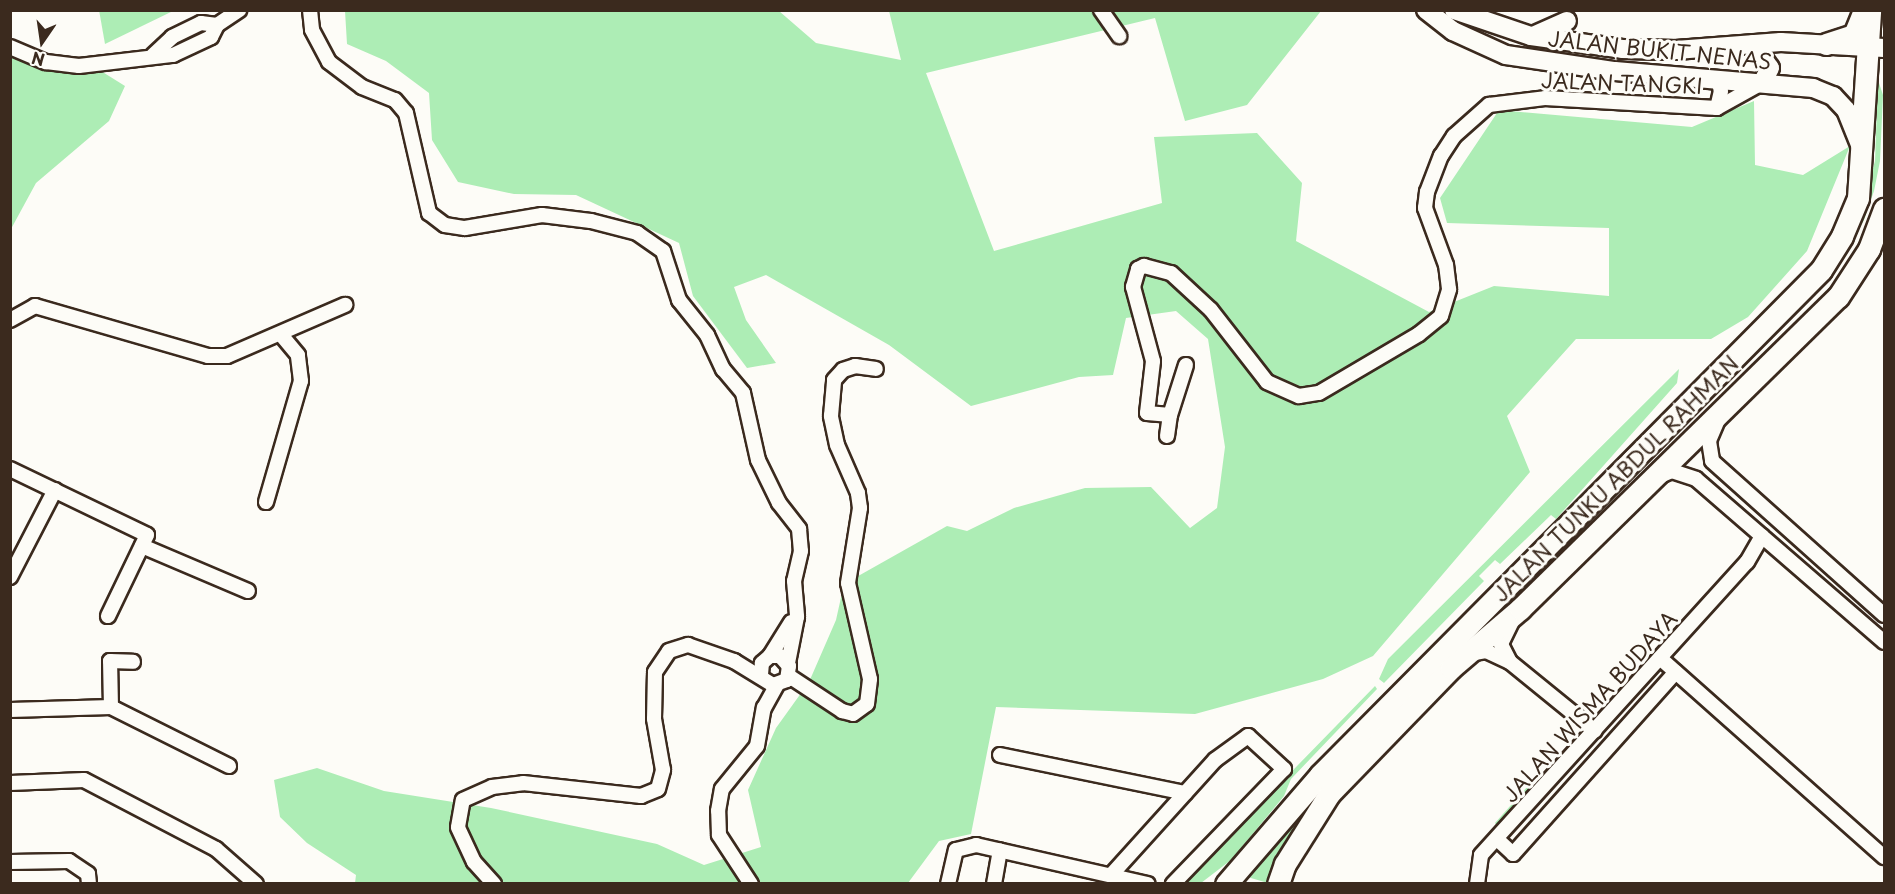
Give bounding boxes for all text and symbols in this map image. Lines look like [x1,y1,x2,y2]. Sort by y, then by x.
north arrow [12,12,72,72]
street label: JALAN BUKIT NENAS [1546,25,1774,73]
text: N [29,46,47,73]
street label: JALAN TANGKI [1541,67,1703,97]
street label: JALAN TUNKU ABDUL RAHMAN [1486,349,1744,607]
street label: JALAN WISMA BUDAYA [1496,604,1682,808]

